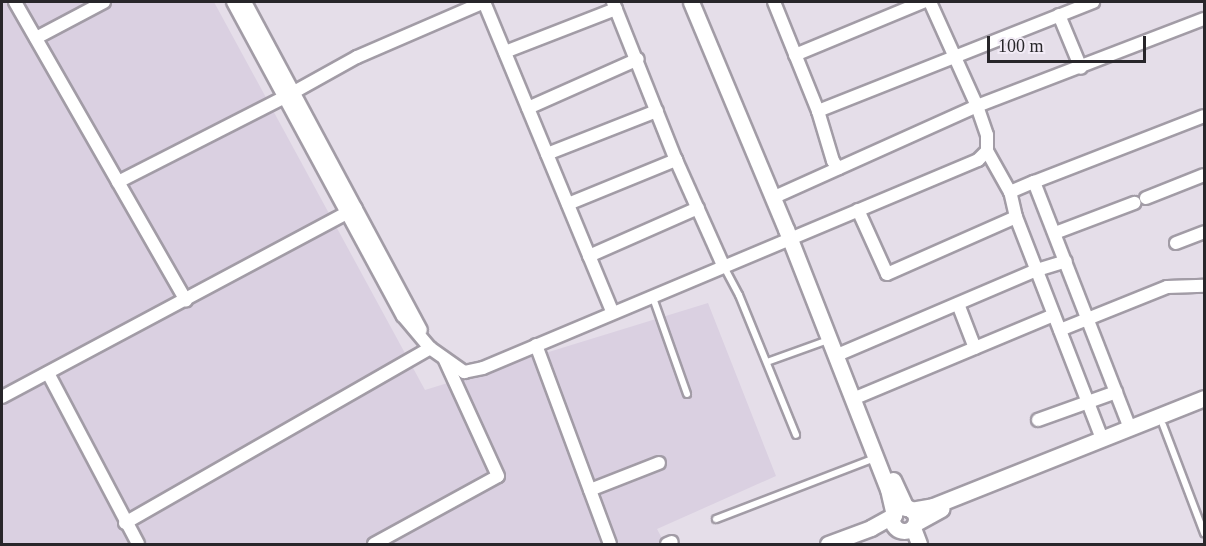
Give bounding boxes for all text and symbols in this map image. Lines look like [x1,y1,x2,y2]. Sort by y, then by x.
scale bar [990,24,1149,62]
text: 100 m [998,36,1044,56]

